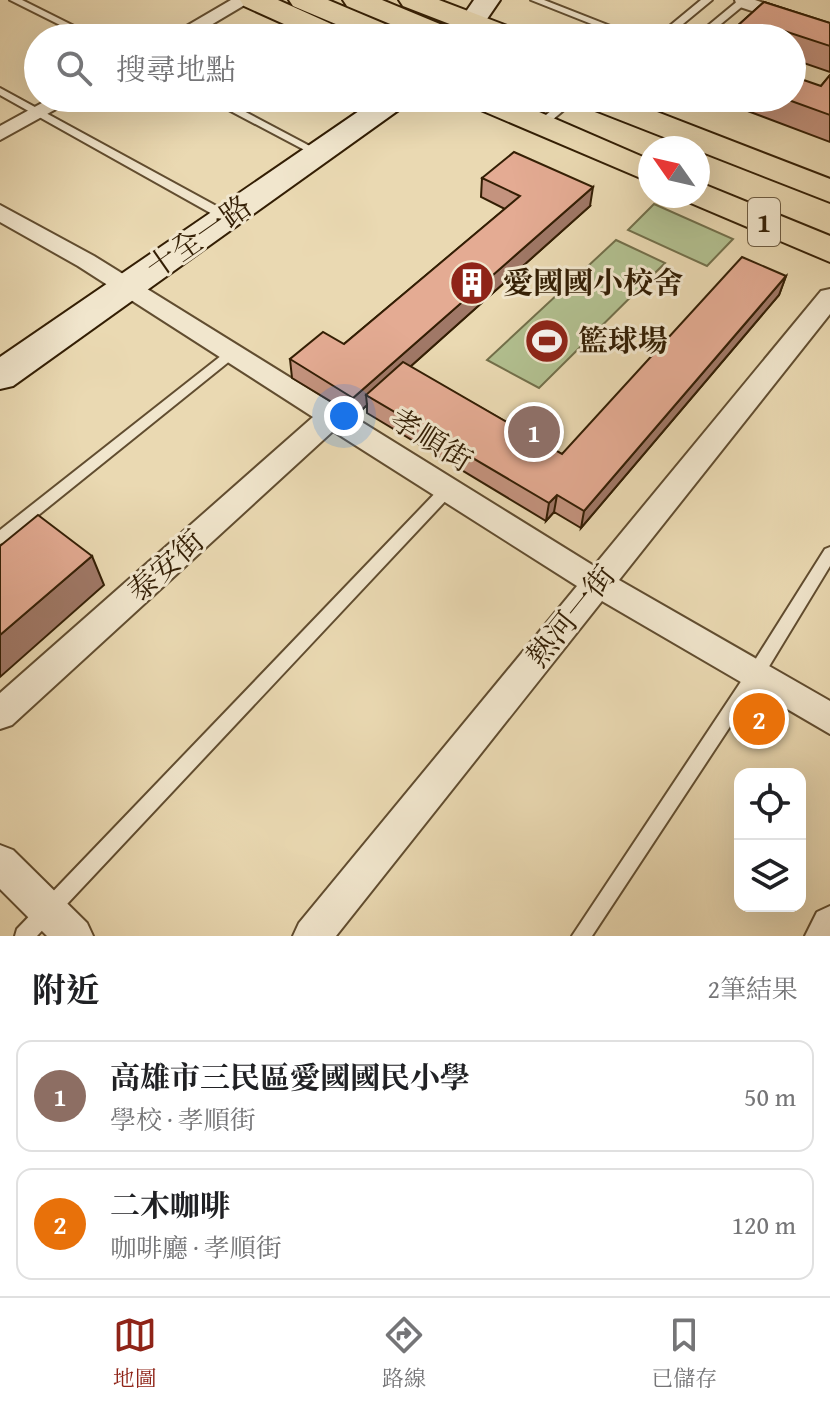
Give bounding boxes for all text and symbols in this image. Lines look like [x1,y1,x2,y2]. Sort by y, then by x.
search box [24,24,806,112]
icon: search [52,46,96,90]
text: 搜尋地點 [116,47,236,91]
north arrow [638,136,710,208]
street label: 十全一路 [137,184,260,289]
road number: 1 [748,198,780,246]
building icon: 愛國國小校舍 [448,259,496,307]
place label: 愛國國小校舍 [503,260,683,304]
sports icon: 籃球場 [523,317,571,365]
place label: 籃球場 [578,318,668,362]
your location [324,396,364,436]
street label: 孝順街 [382,397,481,482]
pin: 1 [508,402,560,462]
street label: 泰安街 [117,519,213,612]
street label: 熱河一街 [515,555,625,676]
pin: 2 [733,689,785,749]
map controls [734,768,806,912]
button: locate [734,768,806,840]
button: layers [734,840,806,912]
text: 附近 [32,965,100,1014]
text: 2筆結果 [707,969,798,1008]
text: 高雄市三民區愛國國民小學 [110,1055,470,1099]
text: 1 [53,1077,67,1116]
text: 50 m [744,1077,796,1116]
text: 學校 · 孝順街 [110,1100,256,1139]
text: 二木咖啡 [110,1183,230,1227]
text: 2 [53,1205,67,1244]
text: 120 m [731,1205,796,1244]
text: 咖啡廳 · 孝順街 [110,1228,282,1267]
tab: 地圖 [113,1313,157,1394]
tab: 路線 [382,1313,426,1394]
tab: 已儲存 [651,1313,717,1394]

